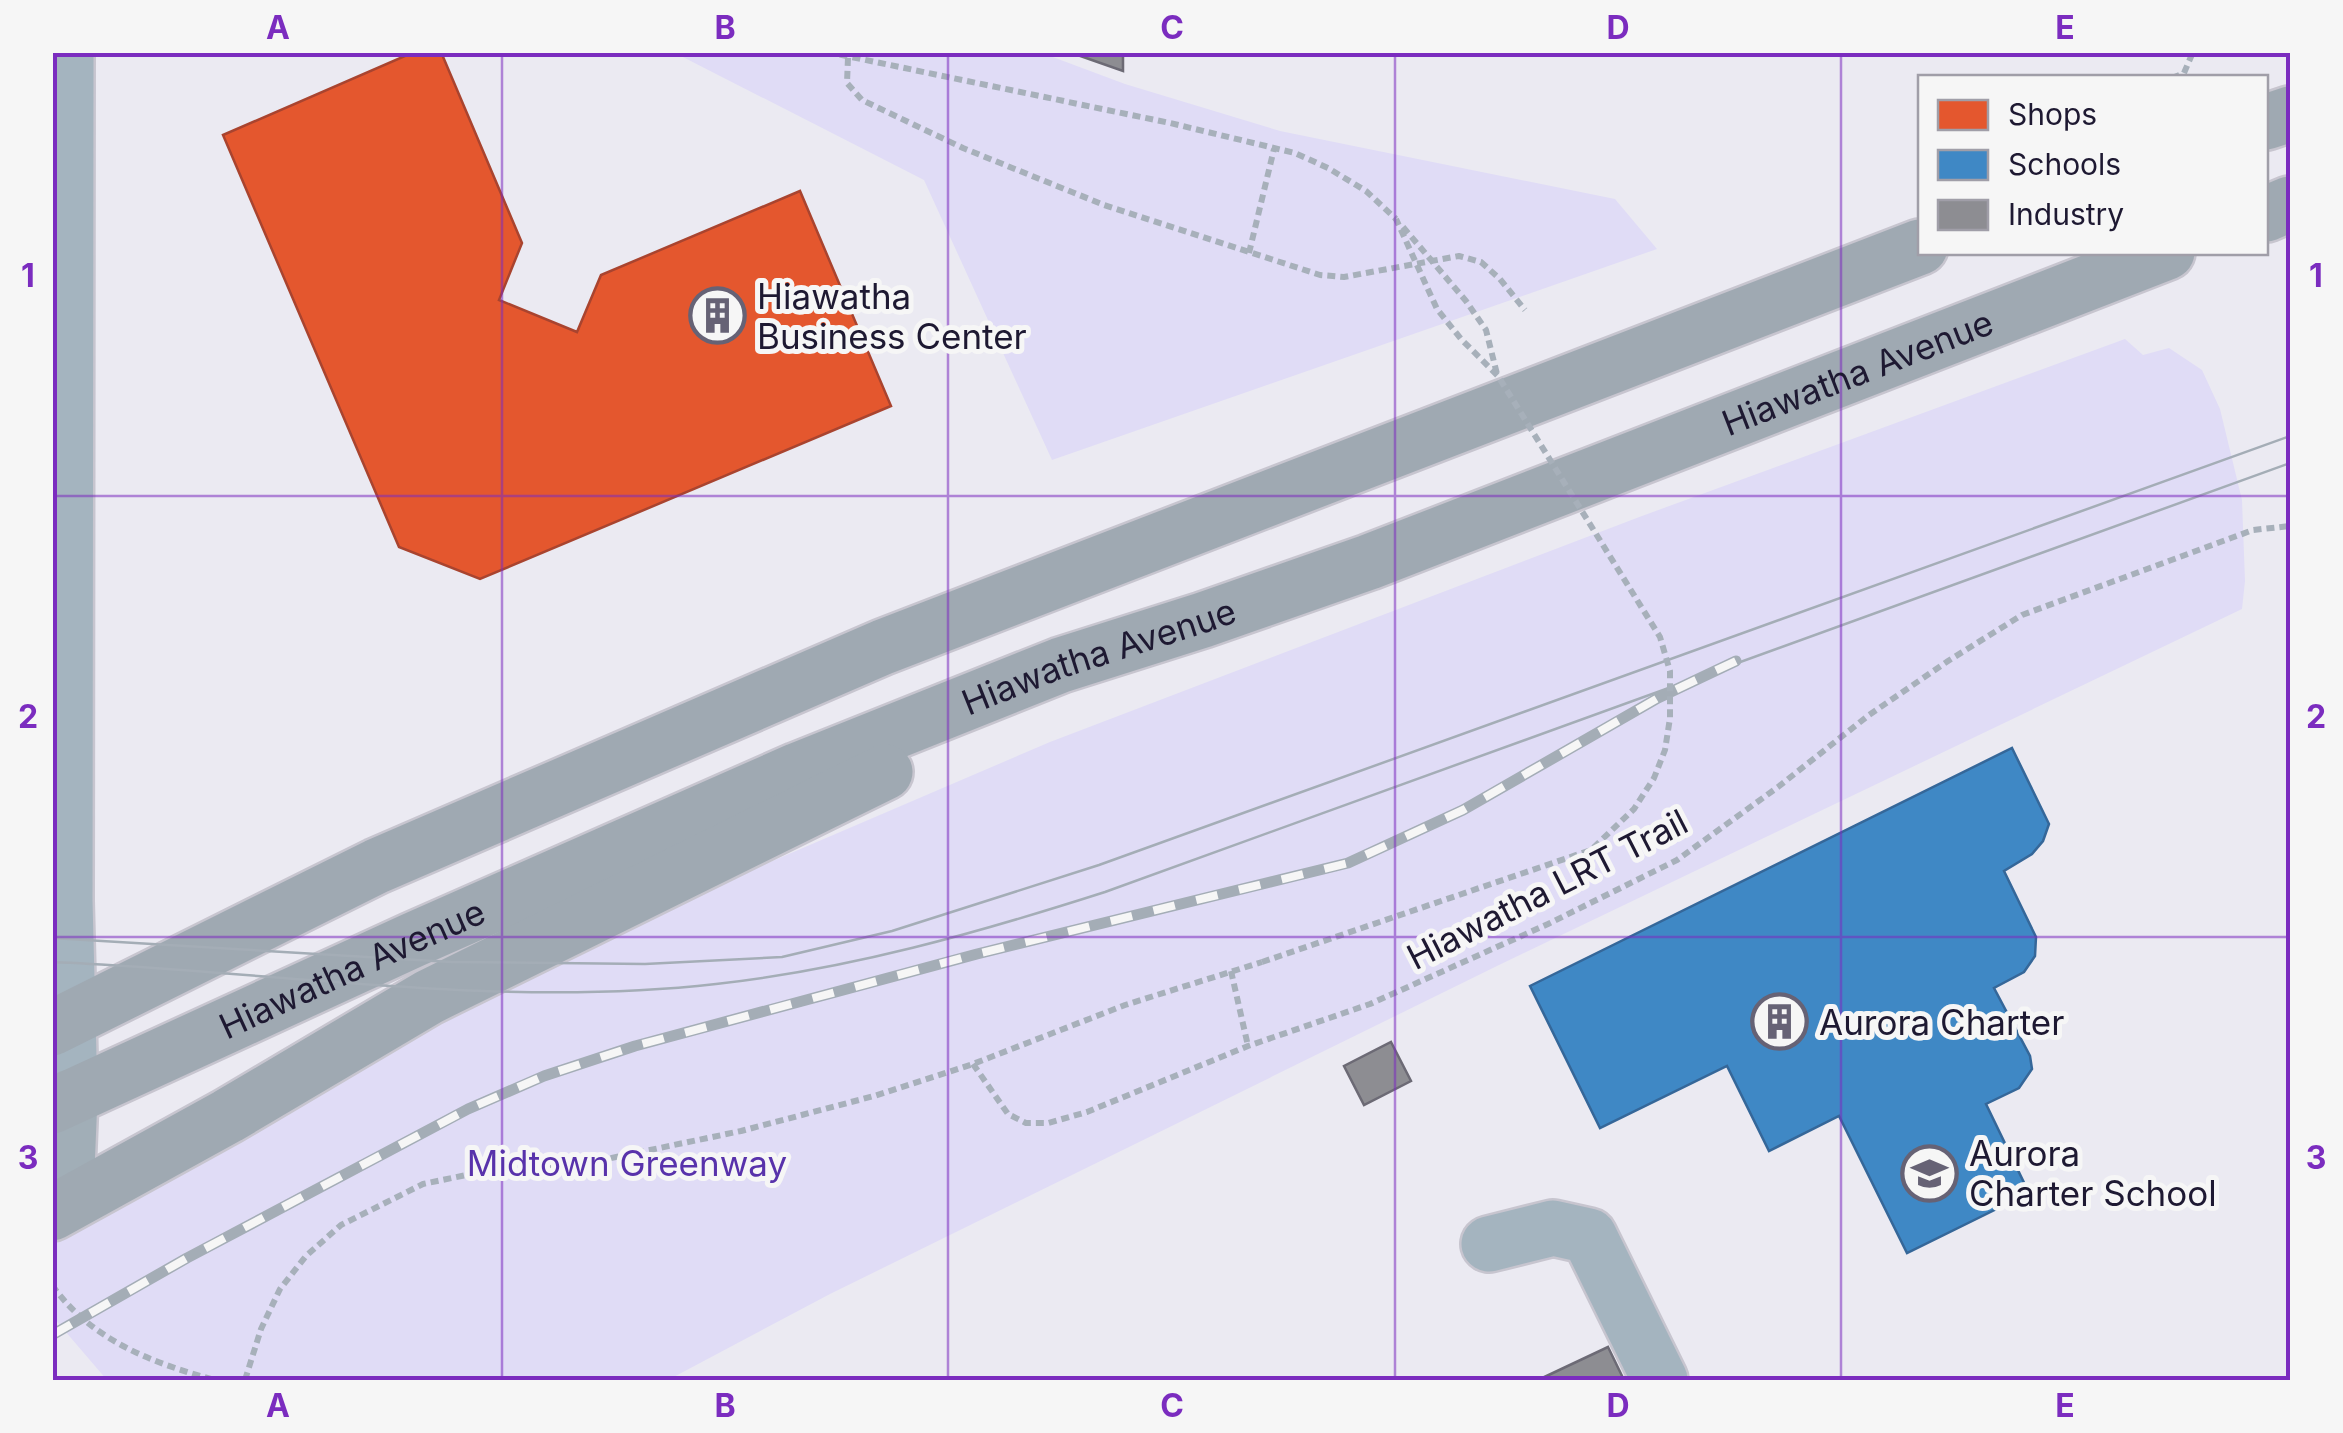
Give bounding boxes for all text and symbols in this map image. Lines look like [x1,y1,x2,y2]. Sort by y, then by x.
text: A [266,8,290,47]
text: B [714,8,736,47]
text: C [1160,8,1184,47]
text: D [1606,8,1630,47]
text: E [2055,8,2075,47]
legend [1918,75,2268,255]
text: Shops [2008,96,2097,132]
text: Schools [2008,146,2121,182]
text: Industry [2008,196,2124,232]
text: 1 [21,256,35,295]
text: 1 [2309,256,2323,295]
place label: Hiawatha Business Center [757,275,1027,357]
building icon: Hiawatha Business Center [688,286,748,346]
street label: Hiawatha Avenue [1716,301,1999,444]
street label: Hiawatha Avenue [956,589,1241,723]
text: 2 [18,697,38,736]
text: 2 [2306,697,2326,736]
street label: Hiawatha LRT Trail [1400,800,1694,978]
street label: Hiawatha Avenue [213,890,491,1047]
building icon: Aurora Charter [1750,992,1810,1052]
place label: Aurora Charter [1819,1001,2064,1043]
place label: Aurora Charter School [1969,1132,2217,1214]
text: 3 [18,1138,38,1177]
text: 3 [2306,1138,2326,1177]
park label: Midtown Greenway [467,1142,787,1184]
school or university icon: Aurora Charter School [1900,1143,1960,1203]
text: A [266,1386,290,1425]
text: B [714,1386,736,1425]
text: C [1160,1386,1184,1425]
text: D [1606,1386,1630,1425]
text: E [2055,1386,2075,1425]

